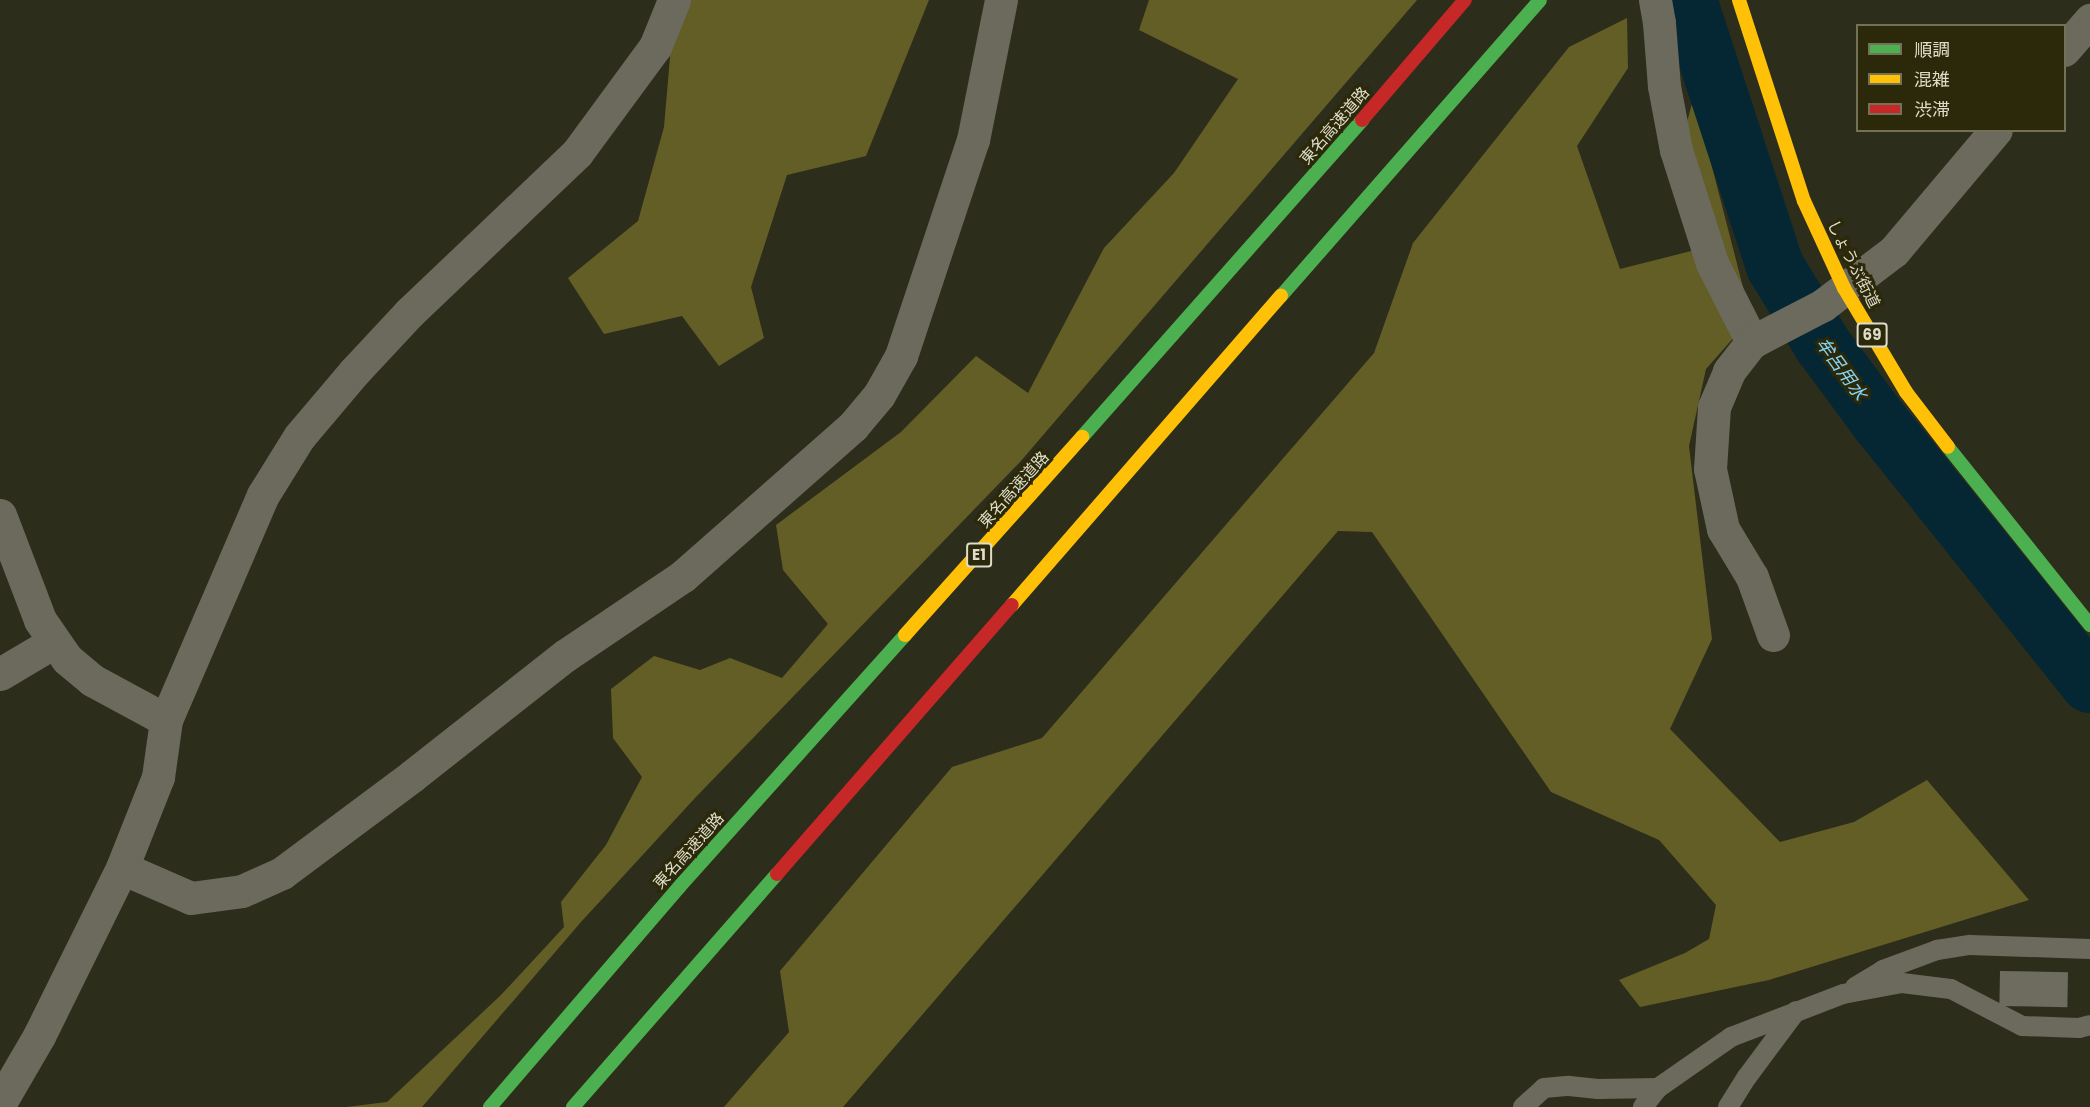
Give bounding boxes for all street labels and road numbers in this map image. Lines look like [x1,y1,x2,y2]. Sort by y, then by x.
street label: 東名高速道路 [1296,83,1374,169]
street label: しょうぶ街道 [1823,217,1883,311]
road number: 69 [1856,323,1888,347]
street label: 東名高速道路 [975,448,1053,532]
road number: E1 [966,543,992,567]
street label: 東名高速道路 [650,809,728,893]

